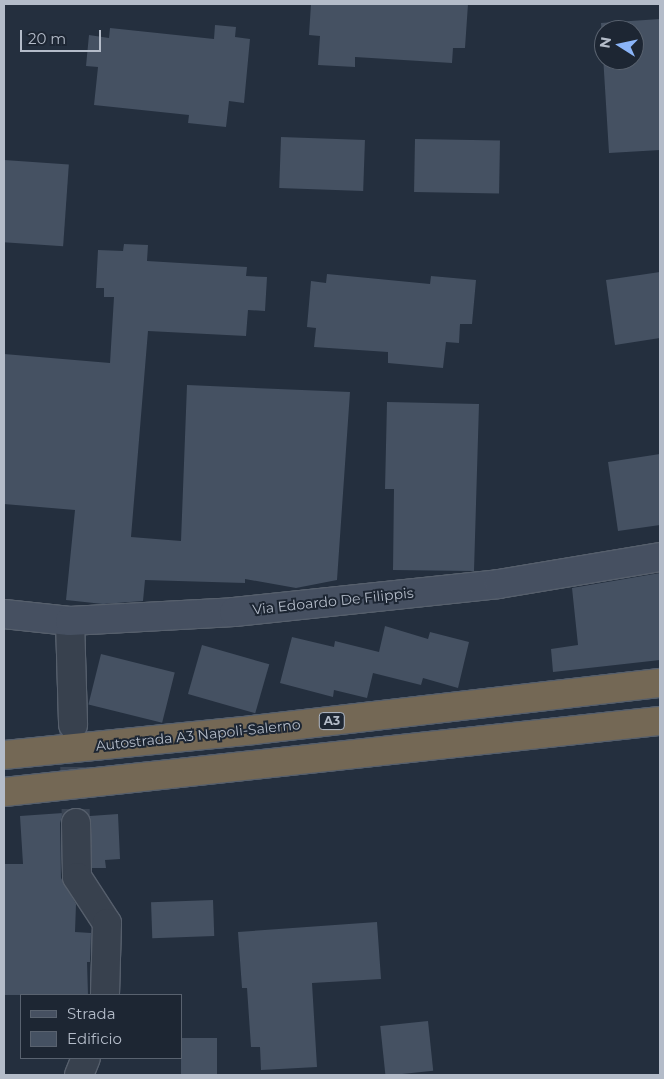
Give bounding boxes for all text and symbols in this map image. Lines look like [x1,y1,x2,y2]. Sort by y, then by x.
scale bar [22,20,104,52]
north arrow [594,20,644,70]
text: 20 m [28,29,66,48]
text: N [595,35,615,50]
street label: Via Edoardo De Filippis [252,584,414,618]
road number: A3 [318,711,346,730]
street label: Autostrada A3 Napoli-Salerno [95,716,301,754]
legend [20,994,182,1059]
text: Strada [67,1004,116,1023]
text: Edificio [67,1029,122,1048]

